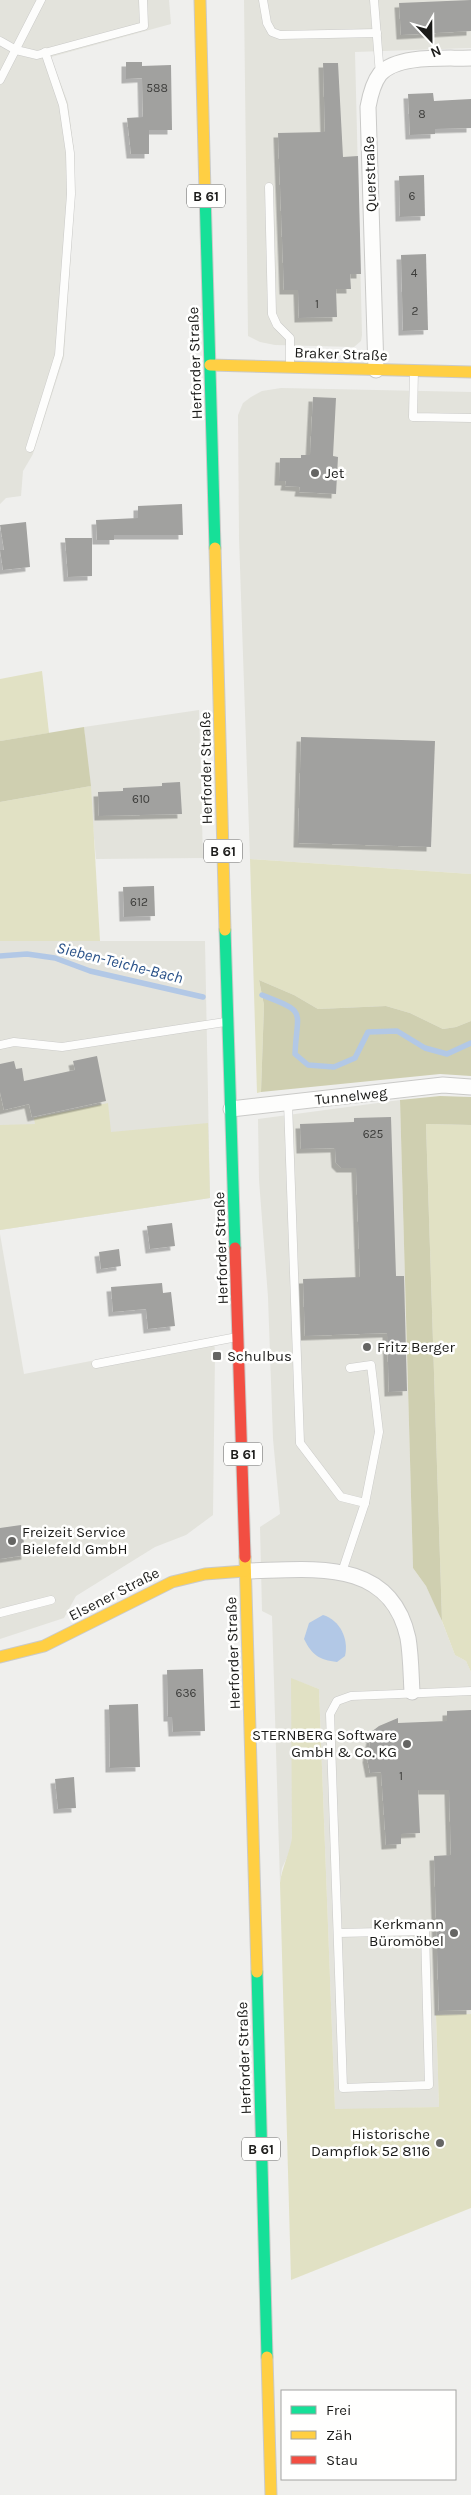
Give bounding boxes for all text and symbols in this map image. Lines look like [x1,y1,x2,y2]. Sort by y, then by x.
north arrow [406,15,456,65]
text: N [428,42,444,61]
house number: 588 [146,81,168,95]
house number: 8 [418,107,426,121]
street label: Querstraße [360,136,380,212]
road number: B 61 [187,185,225,208]
house number: 6 [409,189,416,203]
house number: 4 [411,266,418,280]
house number: 1 [315,297,319,311]
house number: 2 [412,304,419,318]
street label: Herforder Straße [184,306,206,420]
street label: Braker Straße [294,343,388,365]
place label: Jet [325,464,345,482]
marker: Jet [309,467,321,479]
street label: Herforder Straße [196,711,216,825]
house number: 610 [132,792,150,806]
road number: B 61 [204,839,242,862]
house number: 612 [130,895,148,909]
water label: Sieben-Teiche-Bach [55,938,185,987]
street label: Tunnelweg [314,1083,389,1109]
house number: 625 [363,1127,384,1141]
street label: Herforder Straße [210,1191,232,1305]
place label: Fritz Berger [377,1338,455,1356]
marker: Fritz Berger [361,1341,373,1353]
place label: Schulbus [227,1347,292,1365]
marker: Schulbus [211,1350,223,1362]
road number: B 61 [224,1442,262,1466]
place label: Freizeit Service Bielefeld GmbH [22,1523,128,1558]
marker: Freizeit Service Bielefeld GmbH [6,1535,18,1547]
street label: Elsener Straße [66,1563,162,1625]
street label: Herforder Straße [222,1596,244,1710]
house number: 636 [176,1686,197,1700]
place label: STERNBERG Software GmbH & Co. KG [252,1726,397,1761]
marker: STERNBERG Software GmbH & Co. KG [401,1738,413,1750]
house number: 1 [399,1769,403,1783]
place label: Kerkmann Büromöbel [369,1915,444,1950]
marker: Kerkmann Büromöbel [448,1927,460,1939]
street label: Herforder Straße [233,2001,255,2115]
place label: Historische Dampflok 52 8116 [311,2125,430,2160]
marker: Historische Dampflok 52 8116 [434,2137,446,2149]
road number: B 61 [242,2138,280,2160]
legend [281,2390,456,2480]
text: Frei [326,2401,351,2419]
text: Zäh [326,2426,352,2444]
text: Stau [326,2451,358,2469]

